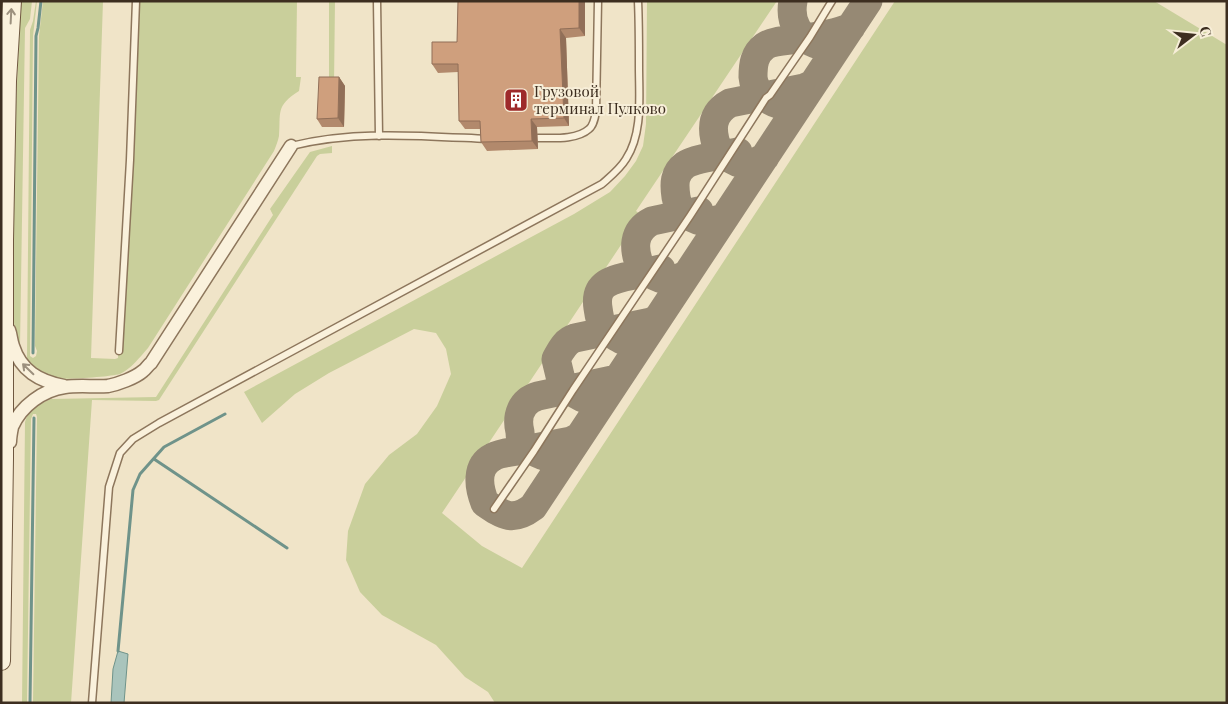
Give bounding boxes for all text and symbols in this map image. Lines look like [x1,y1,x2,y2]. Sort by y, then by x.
one-way arrow [6,9,15,25]
north arrow [1168,10,1218,60]
text: С [1195,24,1217,39]
place label: Грузовой терминал Пулково [534,81,666,118]
building icon: Грузовой терминал Пулково [503,87,529,113]
one-way arrow [22,363,35,375]

